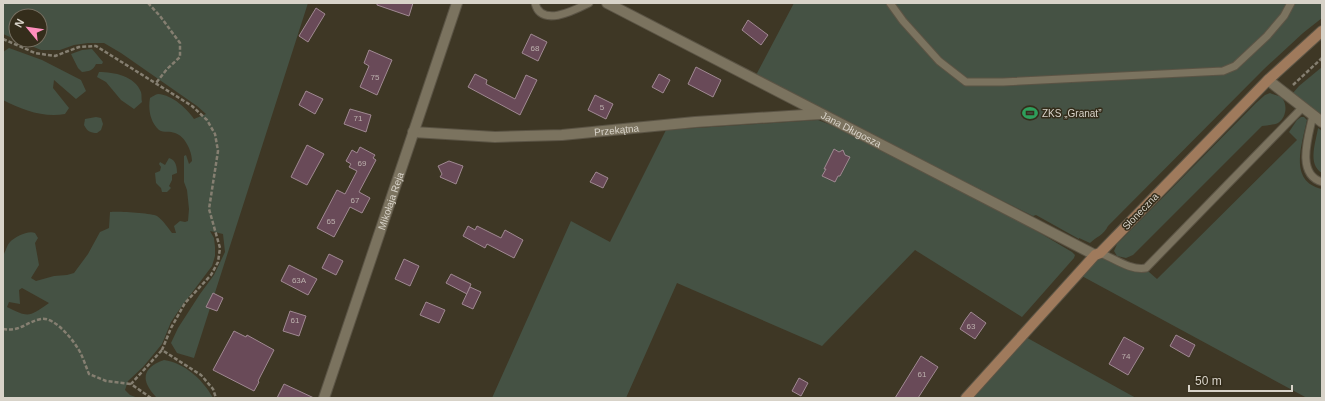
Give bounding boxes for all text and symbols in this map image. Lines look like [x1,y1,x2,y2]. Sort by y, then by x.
north arrow [8,8,48,48]
text: N [12,17,26,30]
house number: 68 [531,44,540,53]
house number: 75 [371,73,380,82]
house number: 5 [600,103,605,112]
sports icon: ZKS „Granat” [1021,104,1039,122]
place label: ZKS „Granat” [1042,108,1101,119]
street label: Jana Długosza [819,110,883,150]
house number: 71 [354,114,363,123]
street label: Przekątna [594,122,640,138]
house number: 69 [358,159,367,168]
street label: Mikołaja Reja [376,170,406,231]
street label: Słoneczna [1120,190,1161,232]
house number: 67 [351,196,360,205]
house number: 65 [327,217,336,226]
house number: 63A [292,276,307,285]
house number: 61 [291,316,300,325]
house number: 63 [967,322,976,331]
house number: 74 [1122,352,1131,361]
scale bar [1189,367,1292,393]
house number: 61 [918,370,927,379]
text: 50 m [1195,374,1222,388]

